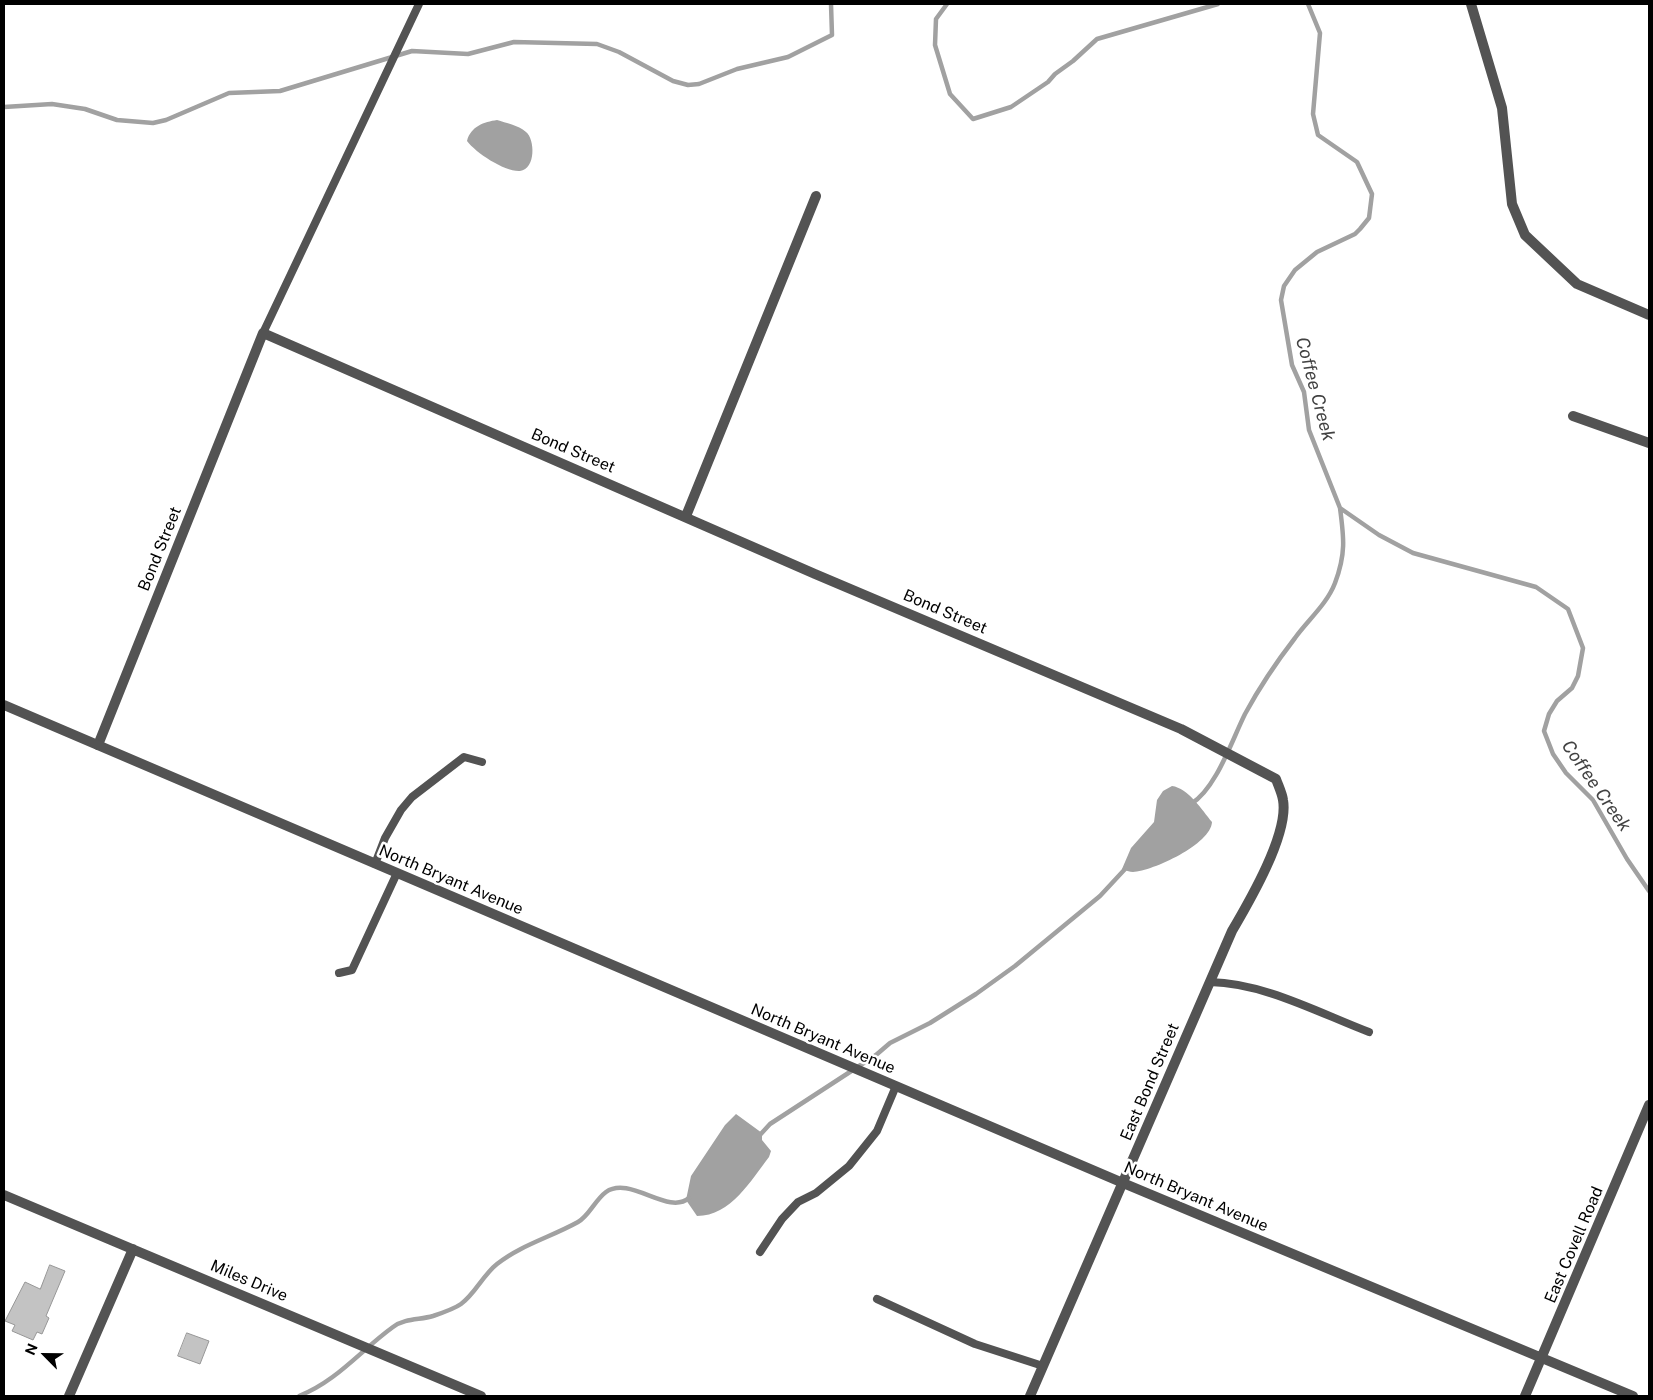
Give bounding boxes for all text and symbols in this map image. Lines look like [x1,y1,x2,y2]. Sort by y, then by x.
water label: Coffee Creek [1291,335,1339,443]
street label: Bond Street [528,425,618,477]
street label: Bond Street [134,504,186,594]
street label: Bond Street [900,586,990,638]
water label: Coffee Creek [1557,736,1635,836]
street label: North Bryant Avenue [376,841,526,919]
street label: North Bryant Avenue [748,1000,898,1078]
street label: East Bond Street [1117,1020,1183,1144]
street label: North Bryant Avenue [1121,1158,1271,1236]
street label: East Covell Road [1541,1184,1607,1306]
street label: Miles Drive [208,1256,290,1306]
north arrow [20,1330,70,1380]
text: N [22,1341,41,1357]

